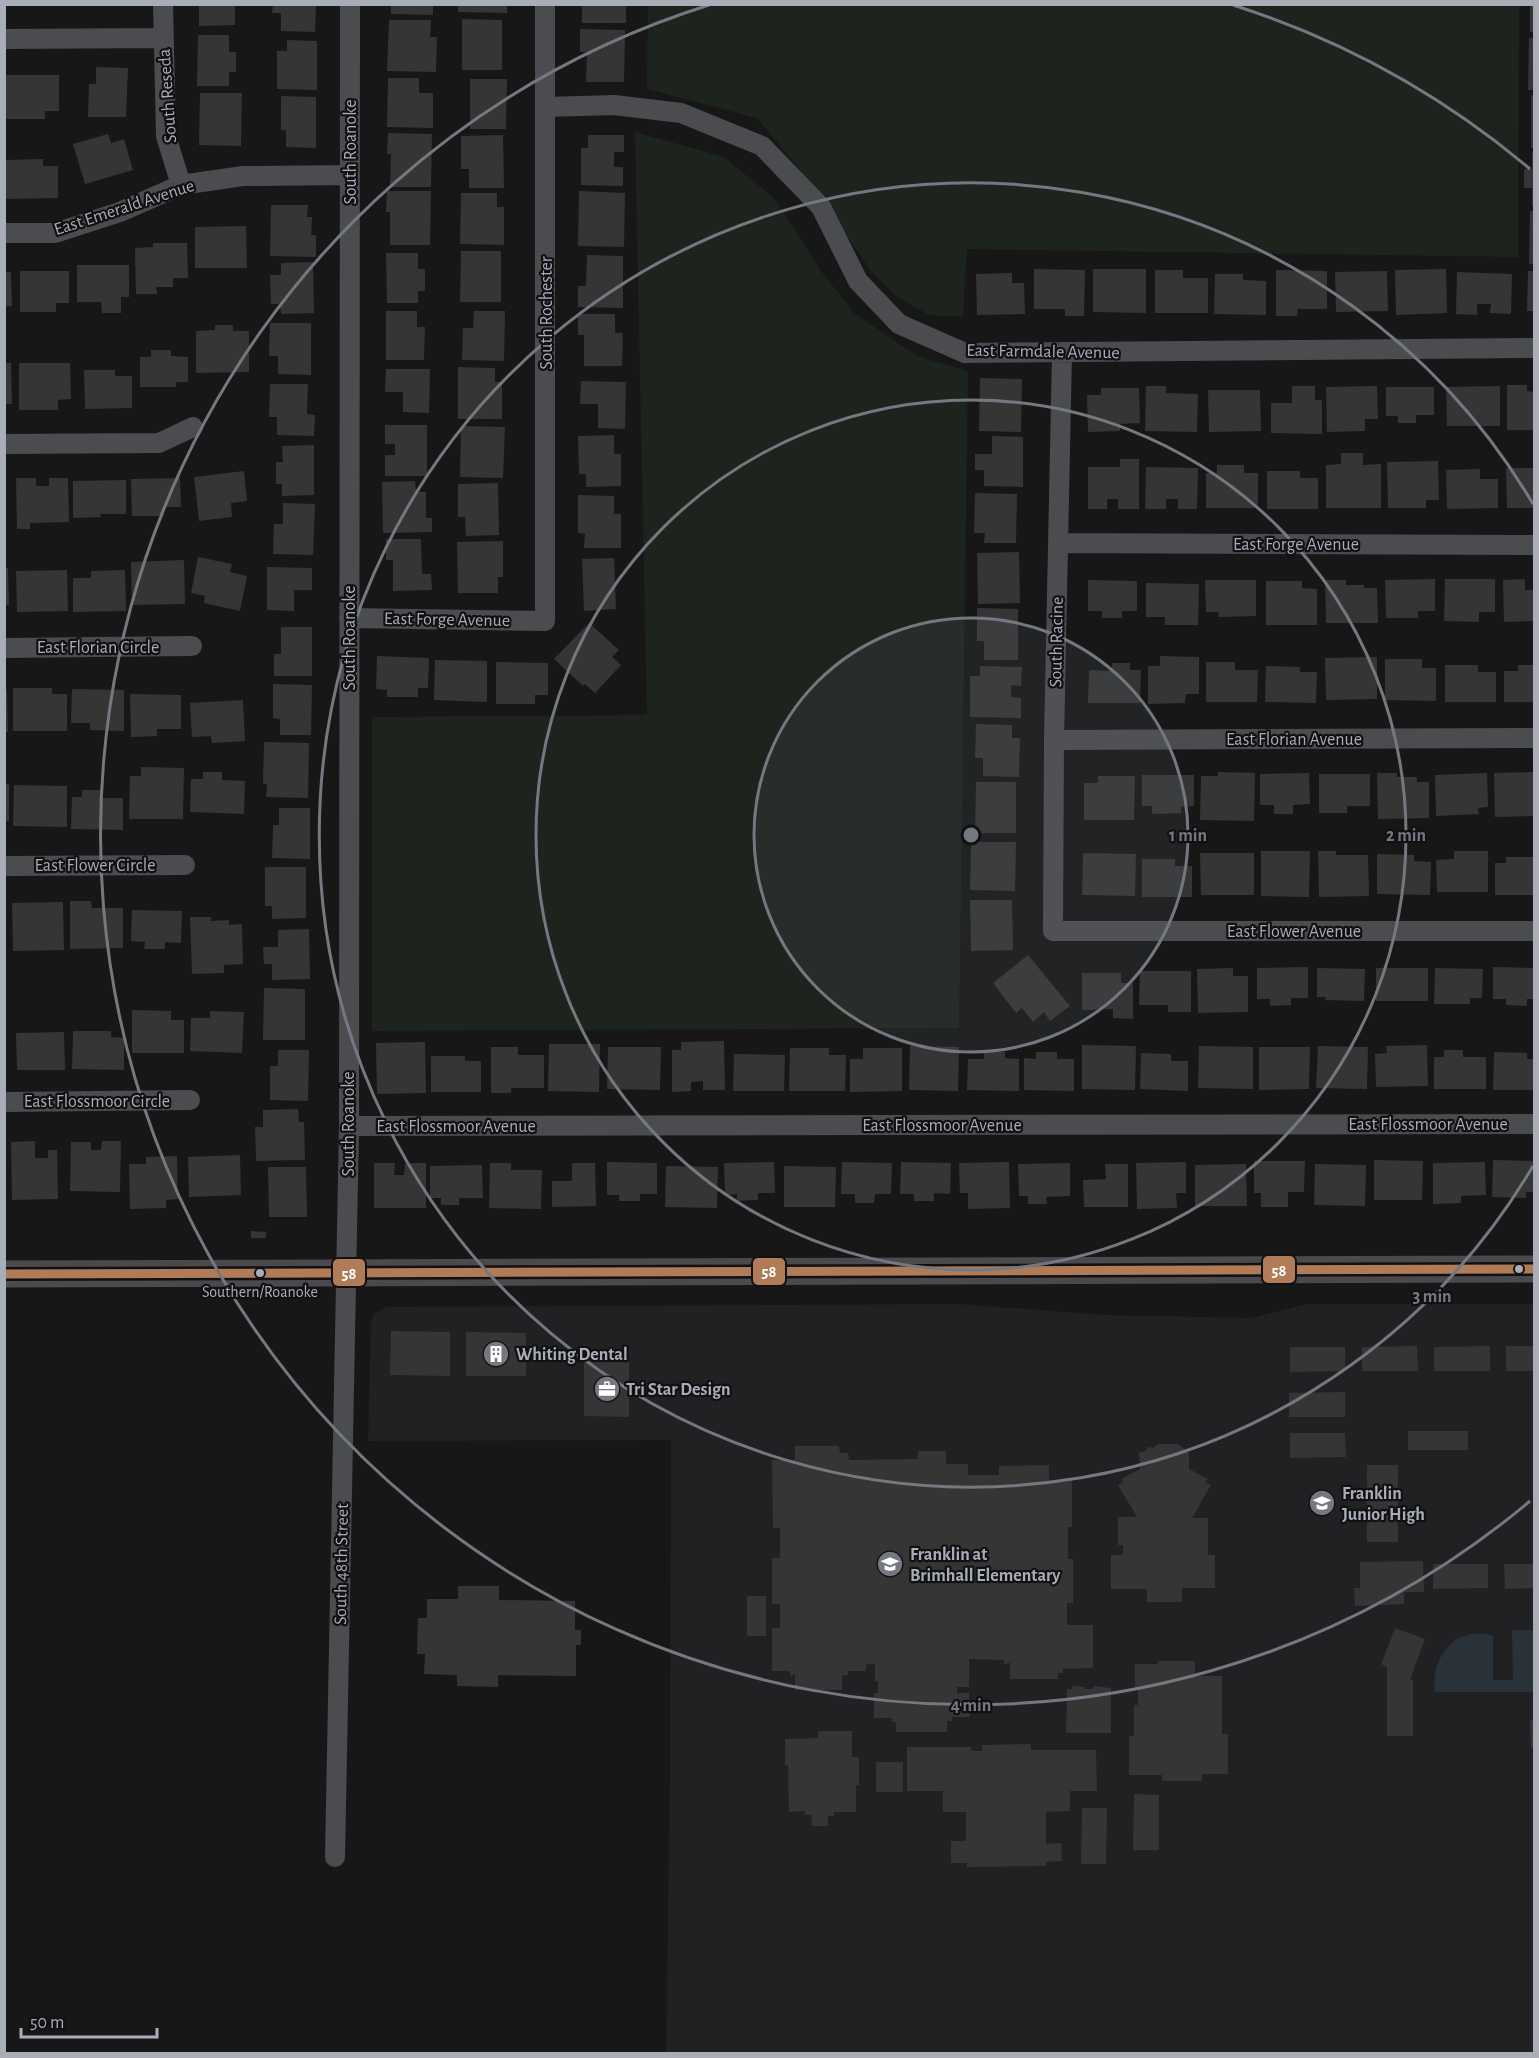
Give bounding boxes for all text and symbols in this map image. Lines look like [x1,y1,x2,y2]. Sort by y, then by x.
street label: South Reseda [156,48,180,144]
street label: South Roanoke [342,100,360,204]
street label: East Emerald Avenue [52,177,197,239]
street label: South Rochester [538,256,556,370]
street label: East Farmdale Avenue [966,342,1120,362]
street label: East Forge Avenue [1233,536,1359,554]
street label: South Roanoke [341,586,359,690]
street label: South Racine [1047,596,1067,688]
street label: East Forge Avenue [384,610,510,630]
street label: East Florian Circle [37,639,159,657]
street label: East Florian Avenue [1226,731,1362,749]
centre of rings [961,825,981,845]
text: 1 min [1169,827,1207,845]
text: 2 min [1386,827,1426,845]
street label: East Flower Circle [35,857,155,875]
street label: East Flower Avenue [1227,923,1361,941]
street label: South Roanoke [340,1072,358,1176]
street label: East Flossmoor Circle [24,1093,170,1111]
street label: East Flossmoor Avenue [1348,1116,1508,1134]
street label: East Flossmoor Avenue [862,1117,1022,1135]
street label: East Flossmoor Avenue [376,1118,536,1136]
line badge: 58 [1262,1255,1296,1284]
line badge: 58 [752,1257,786,1286]
line badge: 58 [332,1258,366,1287]
text: 58 [1272,1263,1287,1279]
unlabelled marker [1513,1263,1525,1275]
text: 58 [762,1264,777,1280]
text: 58 [342,1266,357,1282]
marker: Southern/Roanoke [254,1267,266,1279]
place label: Southern/Roanoke [202,1284,318,1300]
text: 3 min [1412,1288,1452,1306]
building icon: Whiting Dental [481,1339,511,1369]
place label: Whiting Dental [516,1346,628,1364]
office icon: Tri Star Design [592,1374,622,1404]
place label: Tri Star Design [626,1381,731,1399]
place label: Franklin Junior High [1342,1485,1425,1524]
school or university icon: Franklin Junior High [1307,1488,1337,1518]
street label: South 48th Street [332,1503,352,1625]
place label: Franklin at Brimhall Elementary [910,1546,1061,1585]
school or university icon: Franklin at Brimhall Elementary [875,1549,905,1579]
text: 4 min [951,1697,991,1715]
scale bar [21,2001,158,2039]
text: 50 m [30,2014,64,2032]

